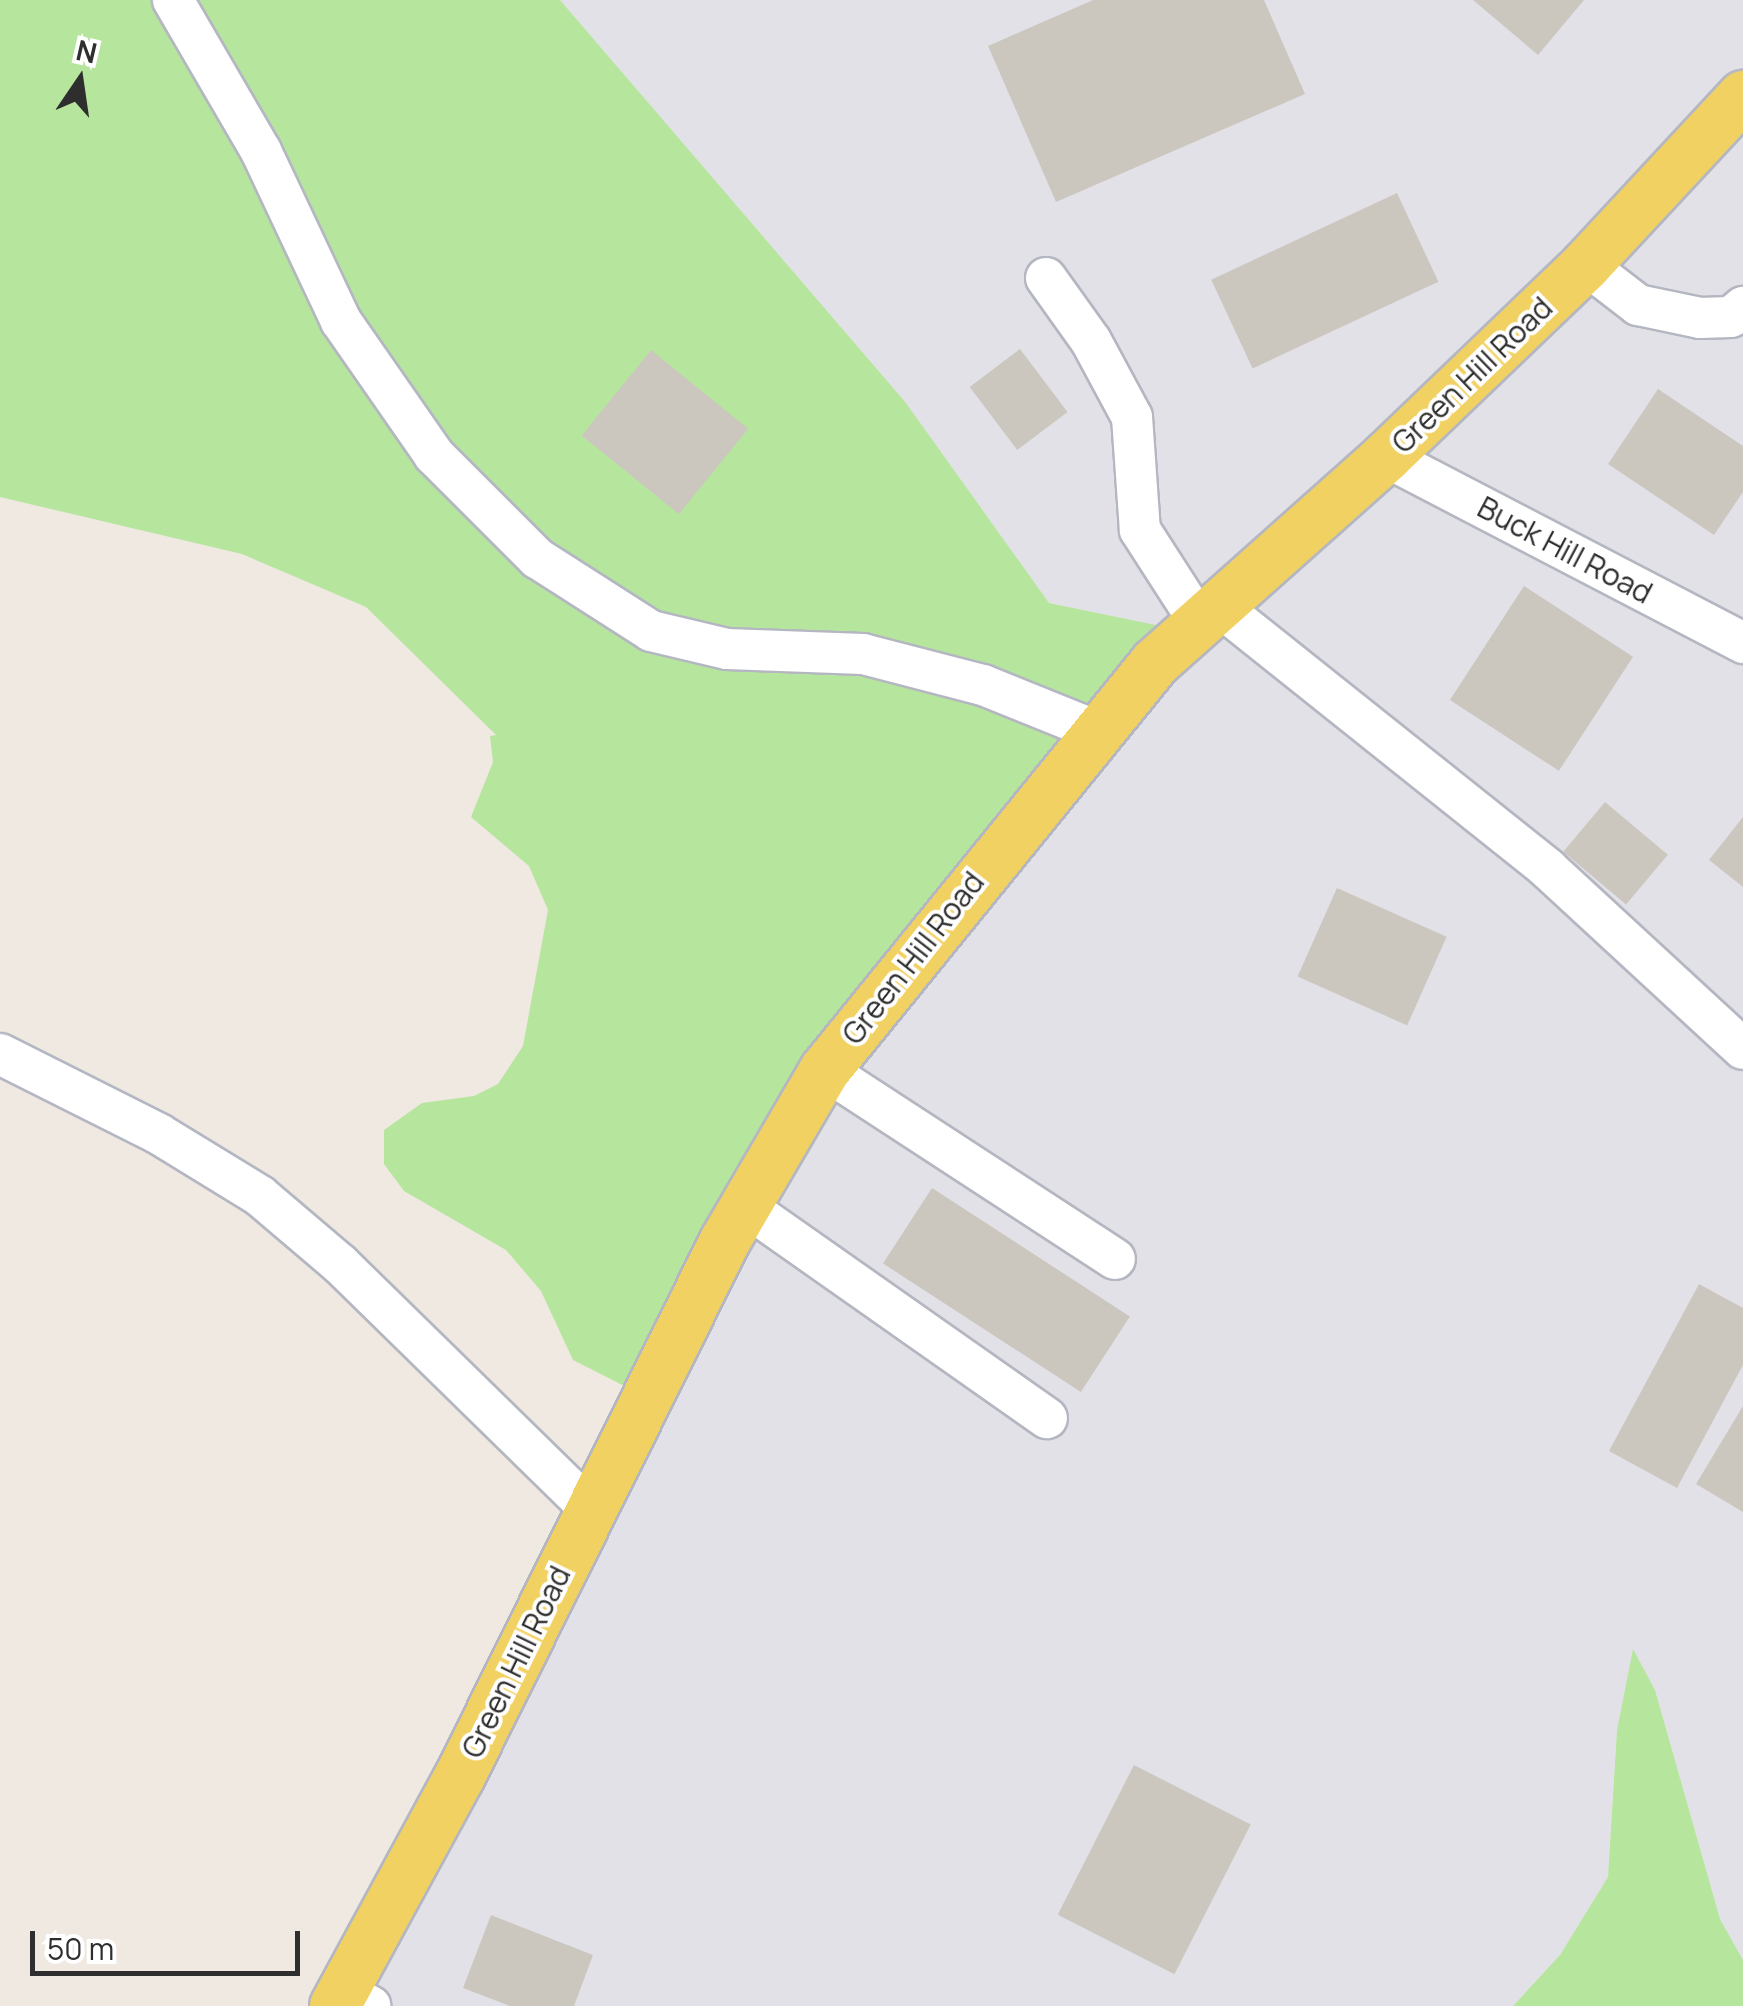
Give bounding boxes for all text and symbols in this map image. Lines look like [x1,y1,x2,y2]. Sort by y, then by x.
north arrow [30,30,130,130]
text: N [73,30,101,72]
street label: Green Hill Road [1384,290,1560,460]
street label: Buck Hill Road [1472,489,1658,611]
street label: Green Hill Road [835,865,991,1051]
street label: Green Hill Road [454,1560,578,1764]
scale bar [35,1911,305,1973]
text: 50 m [47,1928,114,1969]

